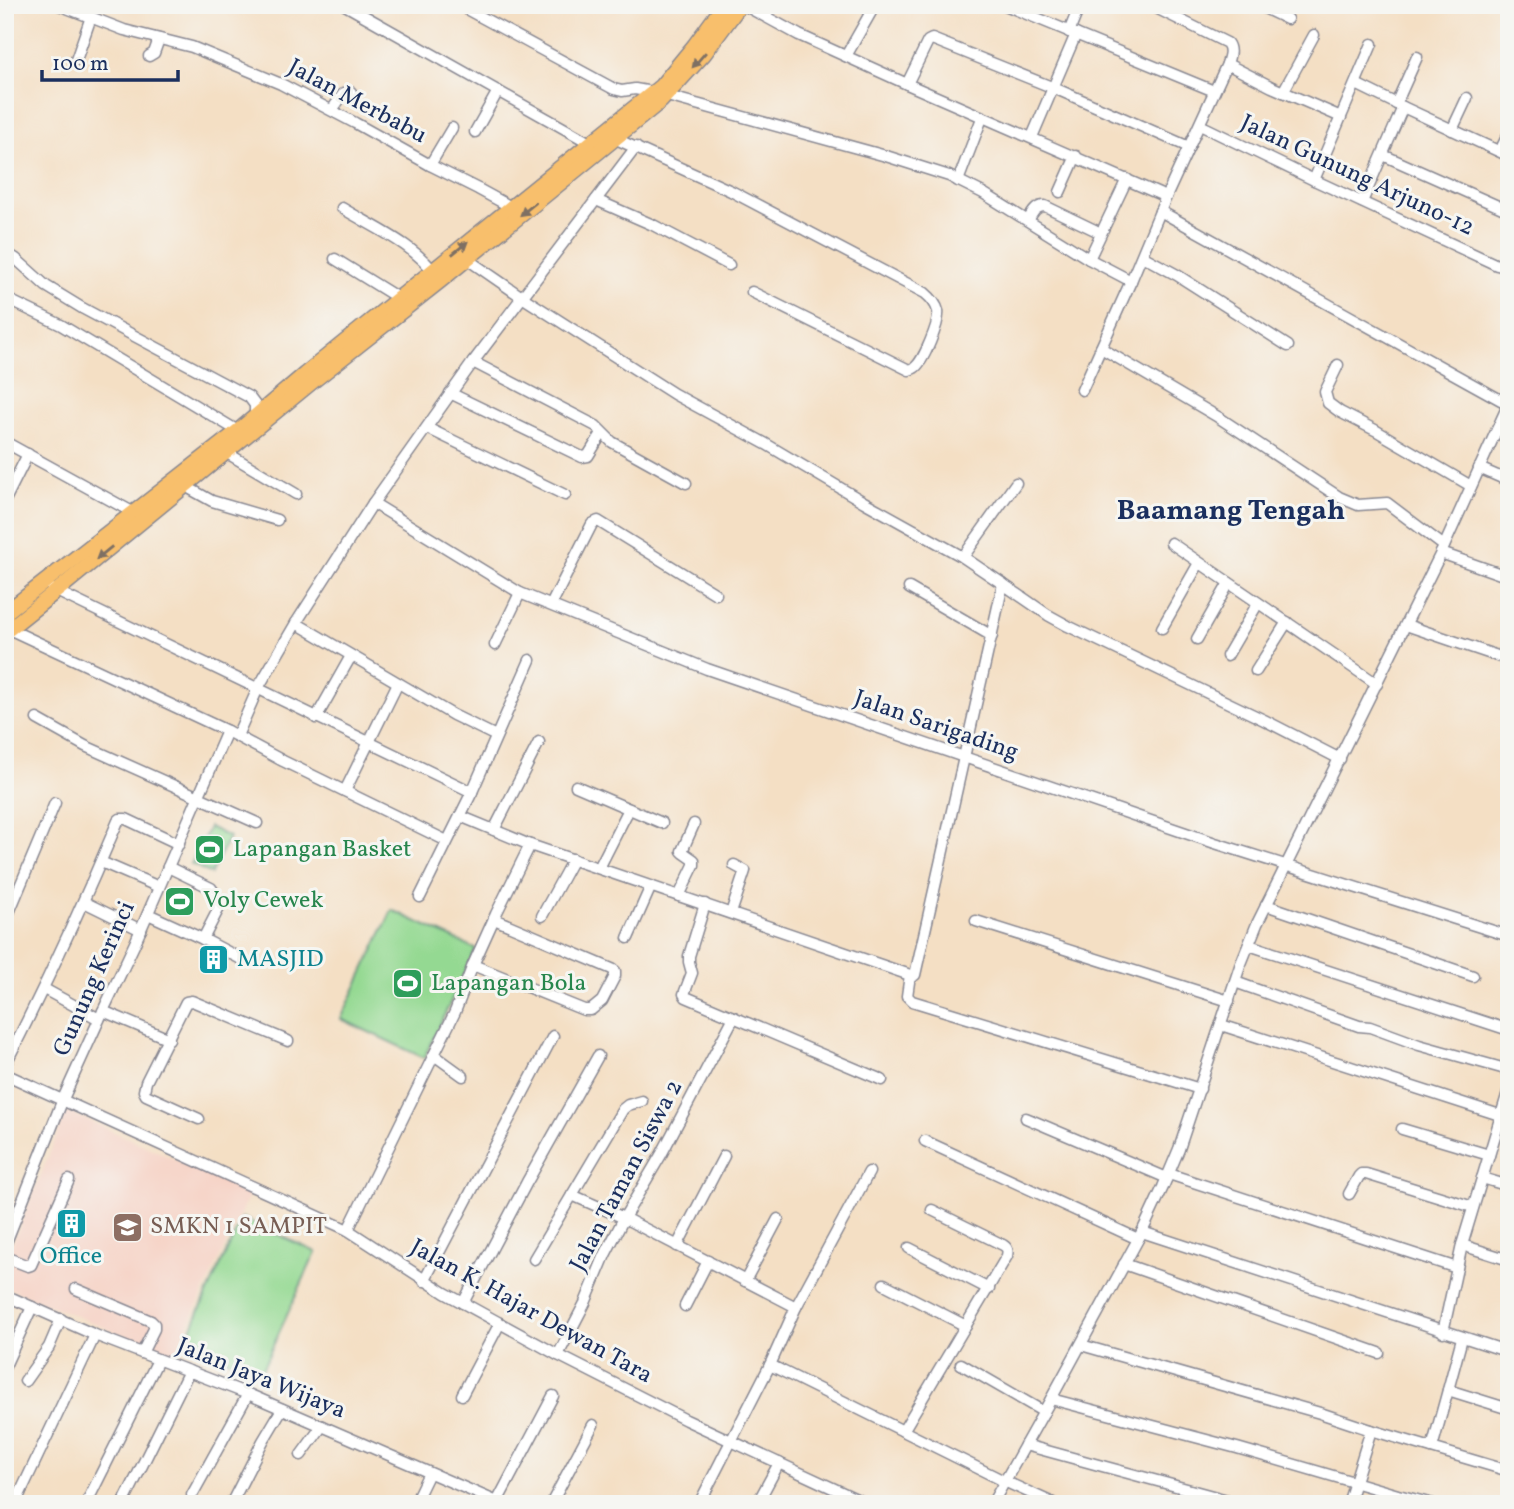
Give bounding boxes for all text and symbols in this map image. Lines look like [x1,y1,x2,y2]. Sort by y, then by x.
scale bar [42,38,178,82]
text: 100 m [52,50,109,79]
street label: Jalan Merbabu [281,51,433,153]
one-way arrow [692,51,707,68]
street label: Jalan Gunung Arjuno-12 [1234,107,1480,245]
one-way arrow [520,201,537,216]
one-way arrow [450,241,468,256]
district label: Baamang Tengah [1117,492,1345,531]
one-way arrow [95,545,113,560]
street label: Jalan Sarigading [849,682,1023,770]
sports icon: Lapangan Basket [193,833,227,867]
place label: Lapangan Basket [233,833,411,867]
sports icon: Voly Cewek [163,884,197,918]
place label: Voly Cewek [203,884,324,918]
street label: Gunung Kerinci [46,896,144,1062]
building icon: MASJID [197,943,231,977]
place label: MASJID [237,943,323,977]
sports icon: Lapangan Bola [391,967,425,1001]
place label: Lapangan Bola [431,967,586,1001]
street label: Jalan Taman Siswa 2 [562,1074,692,1278]
building icon: Office [54,1206,88,1240]
school or university icon: SMKN 1 SAMPIT [110,1210,144,1244]
place label: SMKN 1 SAMPIT [150,1210,327,1244]
street label: Jalan K. Hajar Dewan Tara [404,1231,658,1393]
place label: Office [40,1240,102,1274]
street label: Jalan Jaya Wijaya [171,1330,351,1428]

